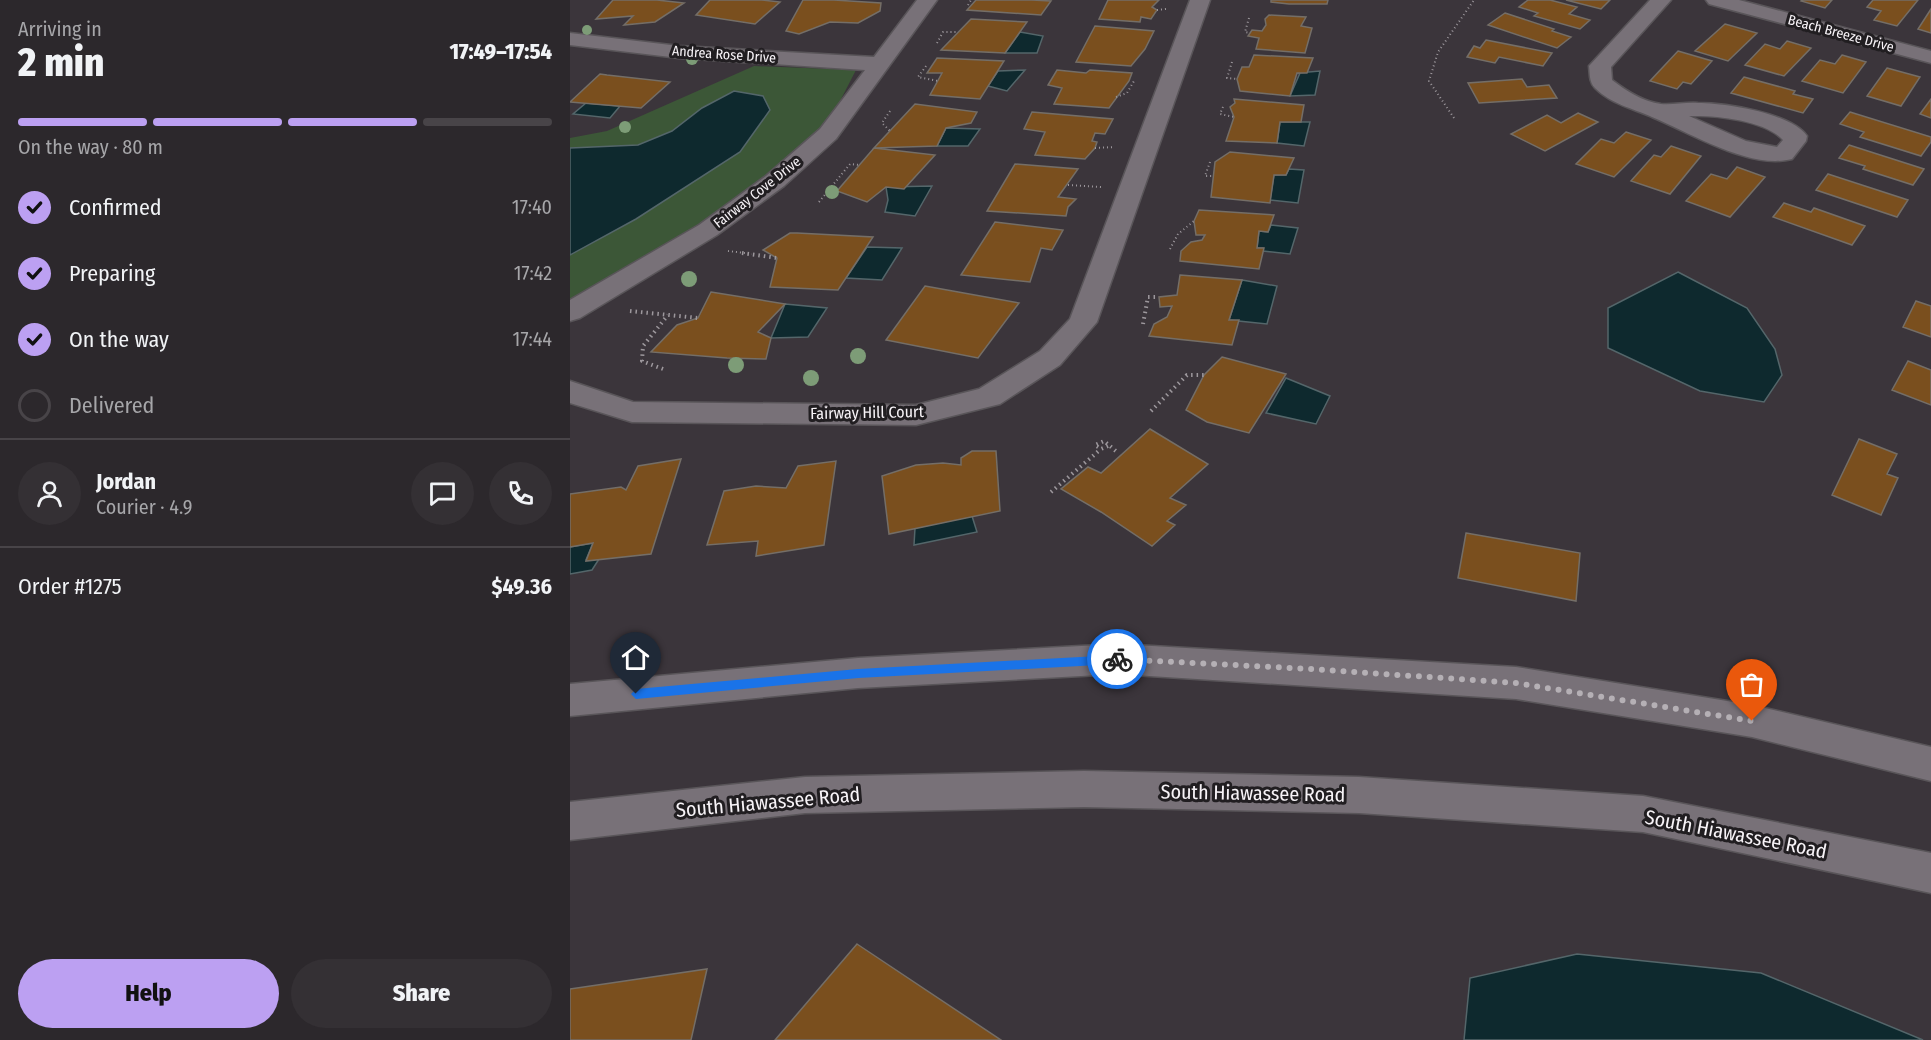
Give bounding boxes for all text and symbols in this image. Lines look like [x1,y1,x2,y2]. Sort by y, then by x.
street label: Beach Breeze Drive [1786,11,1896,56]
text: Arriving in [18,17,102,41]
text: 17:49–17:54 [449,38,552,65]
text: 2 min [18,40,104,86]
street label: Andrea Rose Drive [671,42,777,67]
text: On the way · 80 m [18,135,163,159]
street label: Fairway Cove Drive [710,153,804,232]
icon: check [18,191,51,224]
text: Confirmed [69,194,162,221]
text: 17:40 [512,195,552,219]
icon: check [18,257,51,290]
text: Preparing [69,260,155,287]
text: 17:42 [514,261,552,285]
icon: check [18,323,51,356]
text: On the way [69,326,169,353]
text: 17:44 [513,327,552,351]
text: Delivered [69,392,154,419]
street label: Fairway Hill Court [810,402,925,423]
button: person [18,462,81,525]
button: chat [411,462,474,525]
button: phone [489,462,552,525]
text: Jordan [96,468,156,495]
text: Courier · 4.9 [96,495,192,519]
text: Order #1275 [18,573,122,600]
text: $49.36 [491,573,552,600]
courier [1087,629,1147,689]
pin [610,632,661,694]
icon: home [619,641,652,674]
icon: bike [1101,643,1134,676]
pin [1726,659,1777,721]
icon: bag [1735,668,1768,701]
street label: South Hiawassee Road [1160,779,1346,807]
street label: South Hiawassee Road [675,782,861,822]
street label: South Hiawassee Road [1643,805,1829,863]
button: Help [18,959,279,1028]
button: Share [291,959,552,1028]

